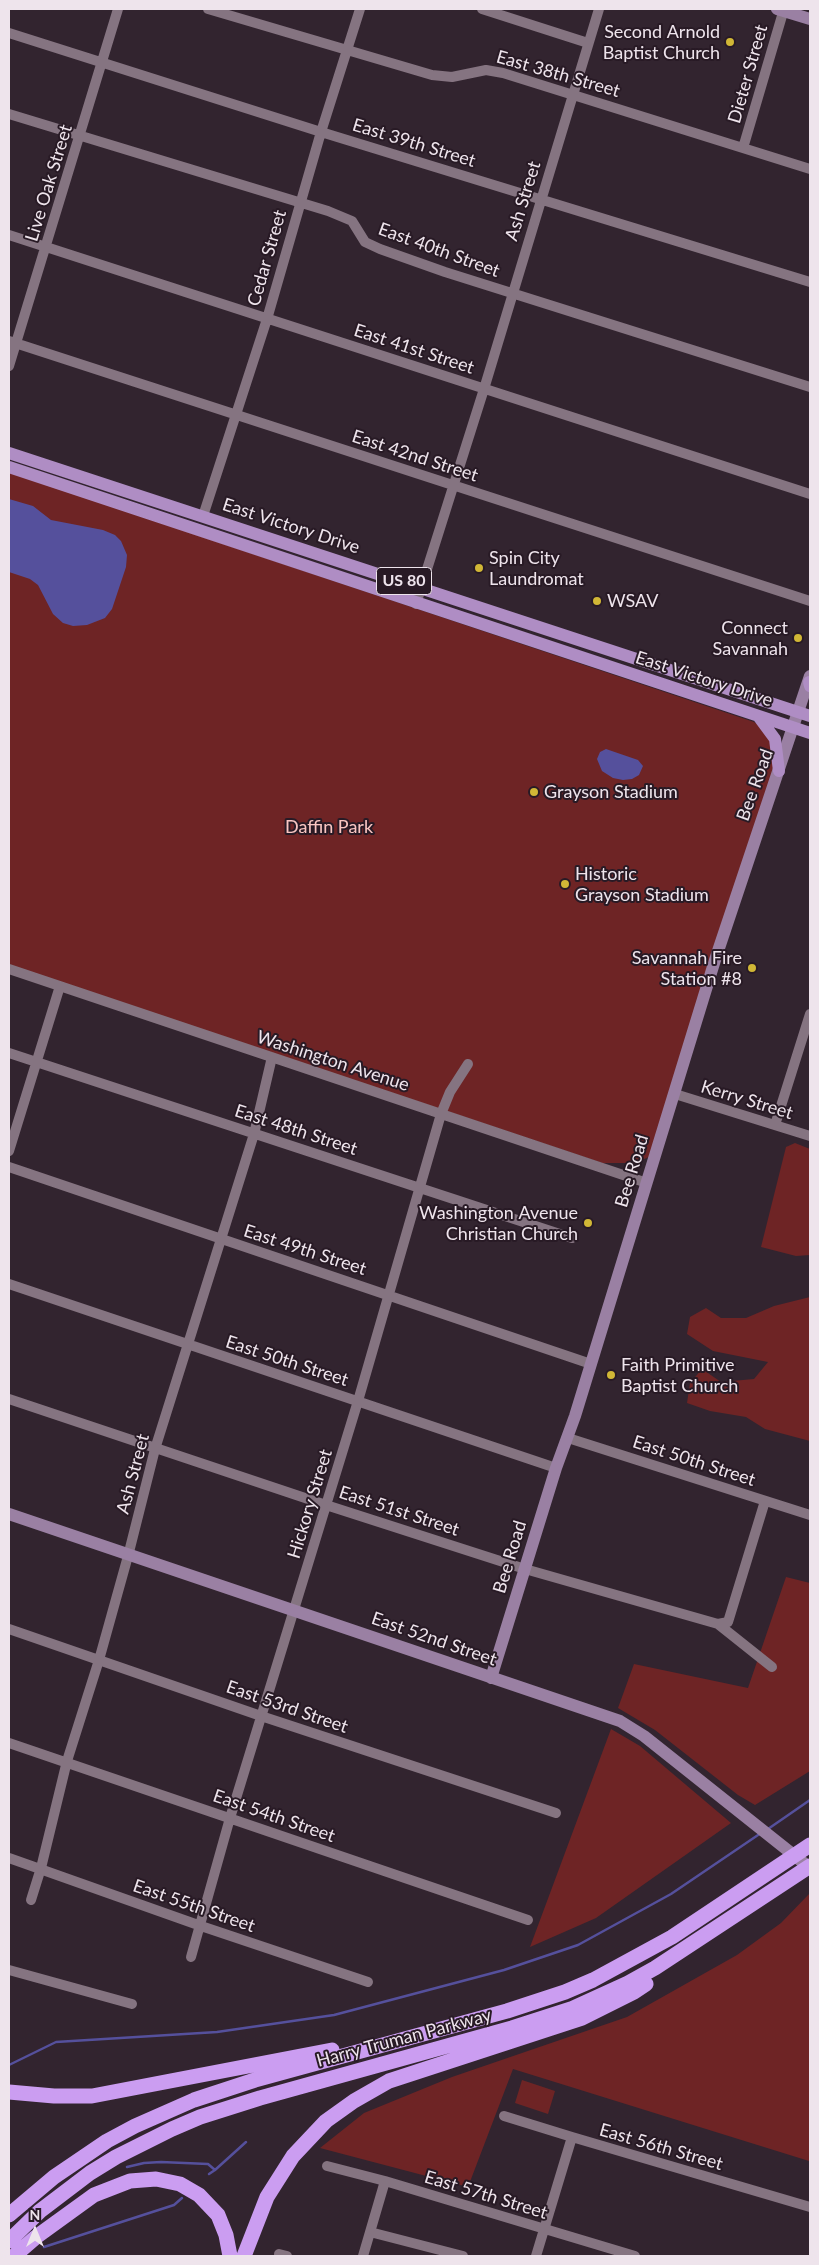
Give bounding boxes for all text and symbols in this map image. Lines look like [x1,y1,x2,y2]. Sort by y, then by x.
place label: Second Arnold Baptist Church [603,21,720,64]
street label: Dieter Street [724,22,772,126]
marker: Second Arnold Baptist Church [724,36,736,48]
street label: East 38th Street [494,46,622,102]
street label: East 39th Street [350,114,478,172]
street label: Live Oak Street [21,122,77,244]
street label: Ash Street [501,159,545,243]
street label: Cedar Street [243,207,291,309]
street label: East 40th Street [375,218,503,282]
street label: East 41st Street [351,319,477,379]
street label: East 42nd Street [349,425,481,487]
street label: East Victory Drive [220,494,362,558]
place label: Spin City Laundromat [489,547,584,590]
marker: Spin City Laundromat [473,562,485,574]
road number: US 80 [376,568,432,594]
place label: WSAV [607,590,658,612]
marker: WSAV [591,595,603,607]
place label: Connect Savannah [712,617,788,660]
marker: Connect Savannah [792,632,804,644]
street label: East Victory Drive [633,647,775,711]
street label: Bee Road [732,746,778,824]
place label: Grayson Stadium [544,781,678,803]
marker: Grayson Stadium [528,786,540,798]
park label: Daffin Park [285,816,373,838]
place label: Historic Grayson Stadium [575,863,709,906]
marker: Historic Grayson Stadium [559,878,571,890]
place label: Savannah Fire Station #8 [632,947,742,990]
marker: Savannah Fire Station #8 [746,962,758,974]
street label: Washington Avenue [254,1026,412,1096]
street label: Kerry Street [698,1076,796,1124]
street label: East 48th Street [232,1100,360,1160]
street label: Bee Road [611,1132,653,1210]
place label: Washington Avenue Christian Church [419,1202,578,1244]
marker: Washington Avenue Christian Church [582,1217,594,1229]
street label: East 49th Street [241,1220,369,1280]
street label: East 50th Street [223,1331,351,1391]
place label: Faith Primitive Baptist Church [621,1354,738,1396]
marker: Faith Primitive Baptist Church [605,1369,617,1381]
street label: East 50th Street [630,1431,758,1491]
street label: Ash Street [112,1432,154,1516]
street label: Hickory Street [283,1447,337,1561]
street label: East 51st Street [336,1481,462,1541]
street label: Bee Road [489,1518,531,1596]
street label: East 52nd Street [369,1607,499,1671]
street label: East 53rd Street [223,1676,351,1738]
street label: East 54th Street [210,1785,338,1847]
street label: East 55th Street [130,1875,258,1937]
street label: Harry Truman Parkway [314,2004,494,2072]
street label: East 56th Street [597,2119,725,2175]
street label: East 57th Street [422,2166,550,2224]
north arrow [10,2205,60,2255]
text: N [30,2206,40,2223]

